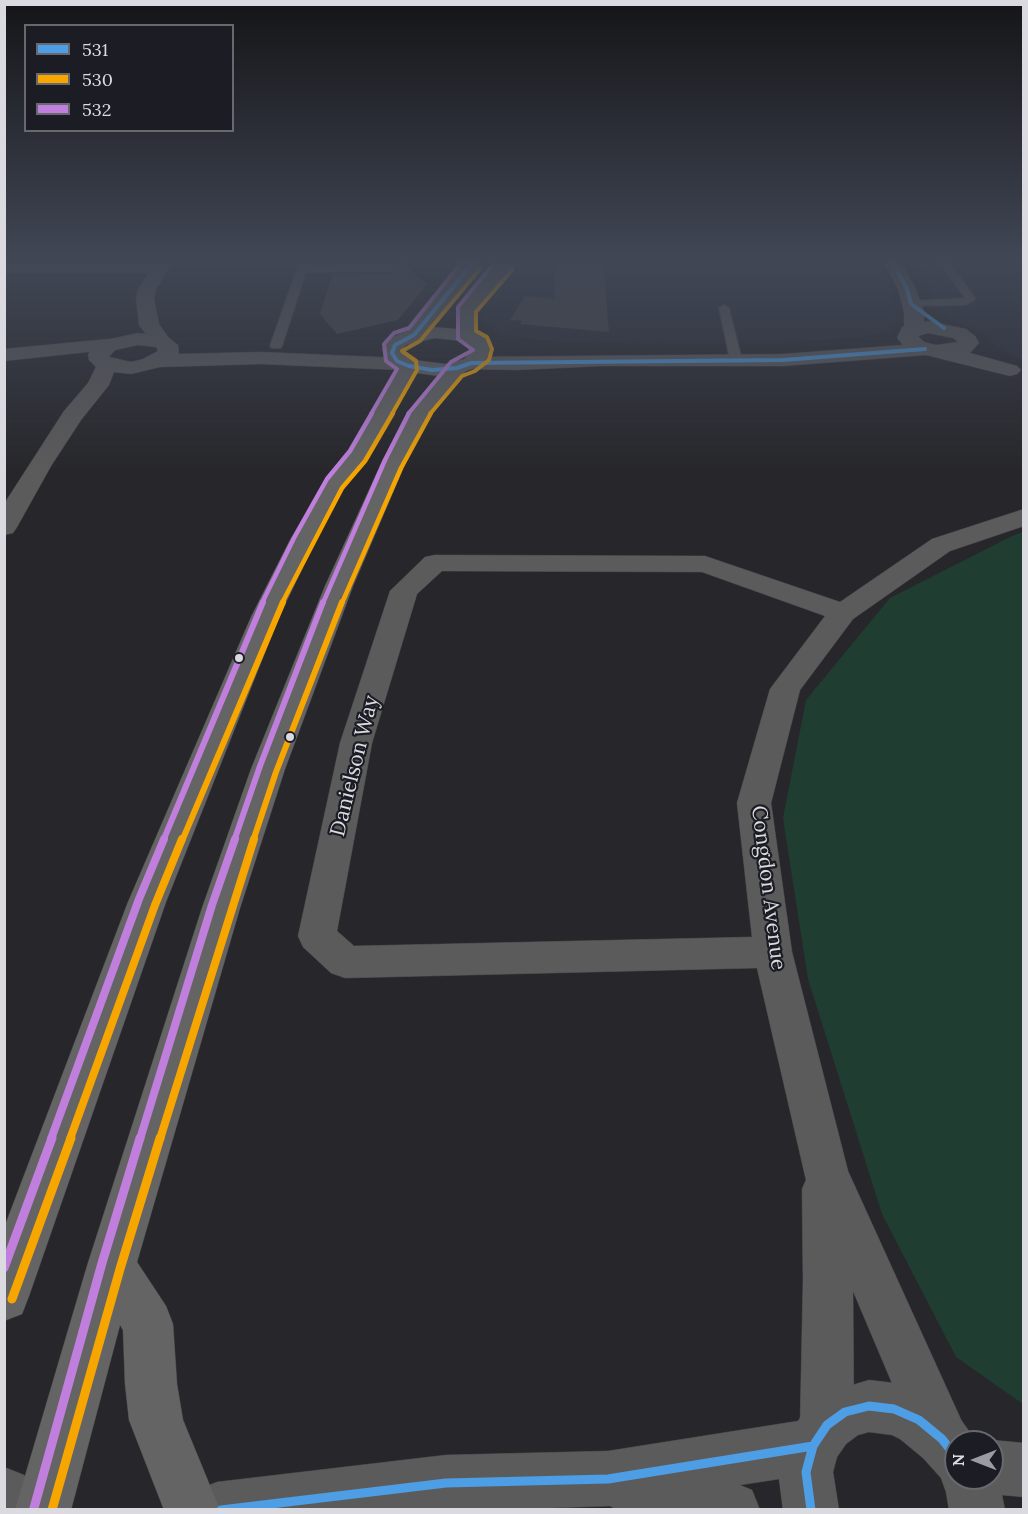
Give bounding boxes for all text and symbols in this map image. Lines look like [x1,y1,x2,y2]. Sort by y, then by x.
legend [24,24,234,132]
text: 531 [82,38,108,61]
text: 530 [82,68,113,91]
text: 532 [82,98,112,121]
unlabelled marker [233,652,245,664]
street label: Danielson Way [325,693,385,839]
unlabelled marker [284,731,296,743]
street label: Congdon Avenue [745,804,791,972]
north arrow [944,1430,1004,1490]
text: N [948,1454,968,1466]

